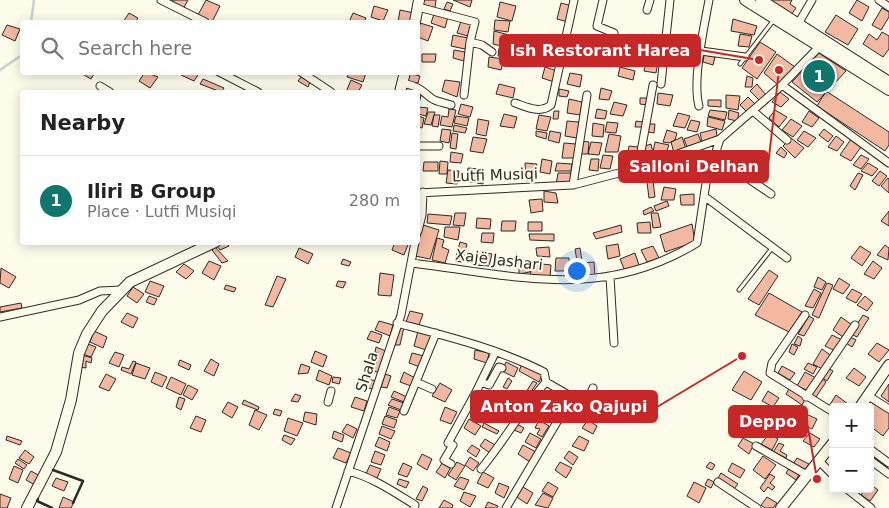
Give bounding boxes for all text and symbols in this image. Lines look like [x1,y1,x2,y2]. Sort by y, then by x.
search box [20,20,420,75]
icon: search [38,34,66,62]
callout: Ish Restorant Harea [500,35,700,66]
text: Search here [78,37,192,59]
text: Ish Restorant Harea [510,41,690,60]
pin: 1 [803,57,835,95]
text: Nearby [40,111,125,135]
callout: Salloni Delhan [619,151,768,182]
text: Salloni Delhan [629,157,759,176]
street label: Lutfi Musiqi [452,165,538,185]
text: Iliri B Group [87,180,216,202]
text: 1 [50,191,62,210]
text: 280 m [349,191,400,210]
text: Place · Lutfi Musiqi [87,202,236,221]
street label: Xajë Jashari [454,246,544,274]
your location [564,258,590,284]
street label: Shala [352,349,382,395]
callout: Anton Zako Qajupi [471,391,657,422]
text: Anton Zako Qajupi [481,397,647,416]
map controls [829,403,874,493]
button: + [829,403,874,448]
callout: Deppo [729,406,807,437]
text: Deppo [739,412,797,431]
button: − [829,448,874,493]

